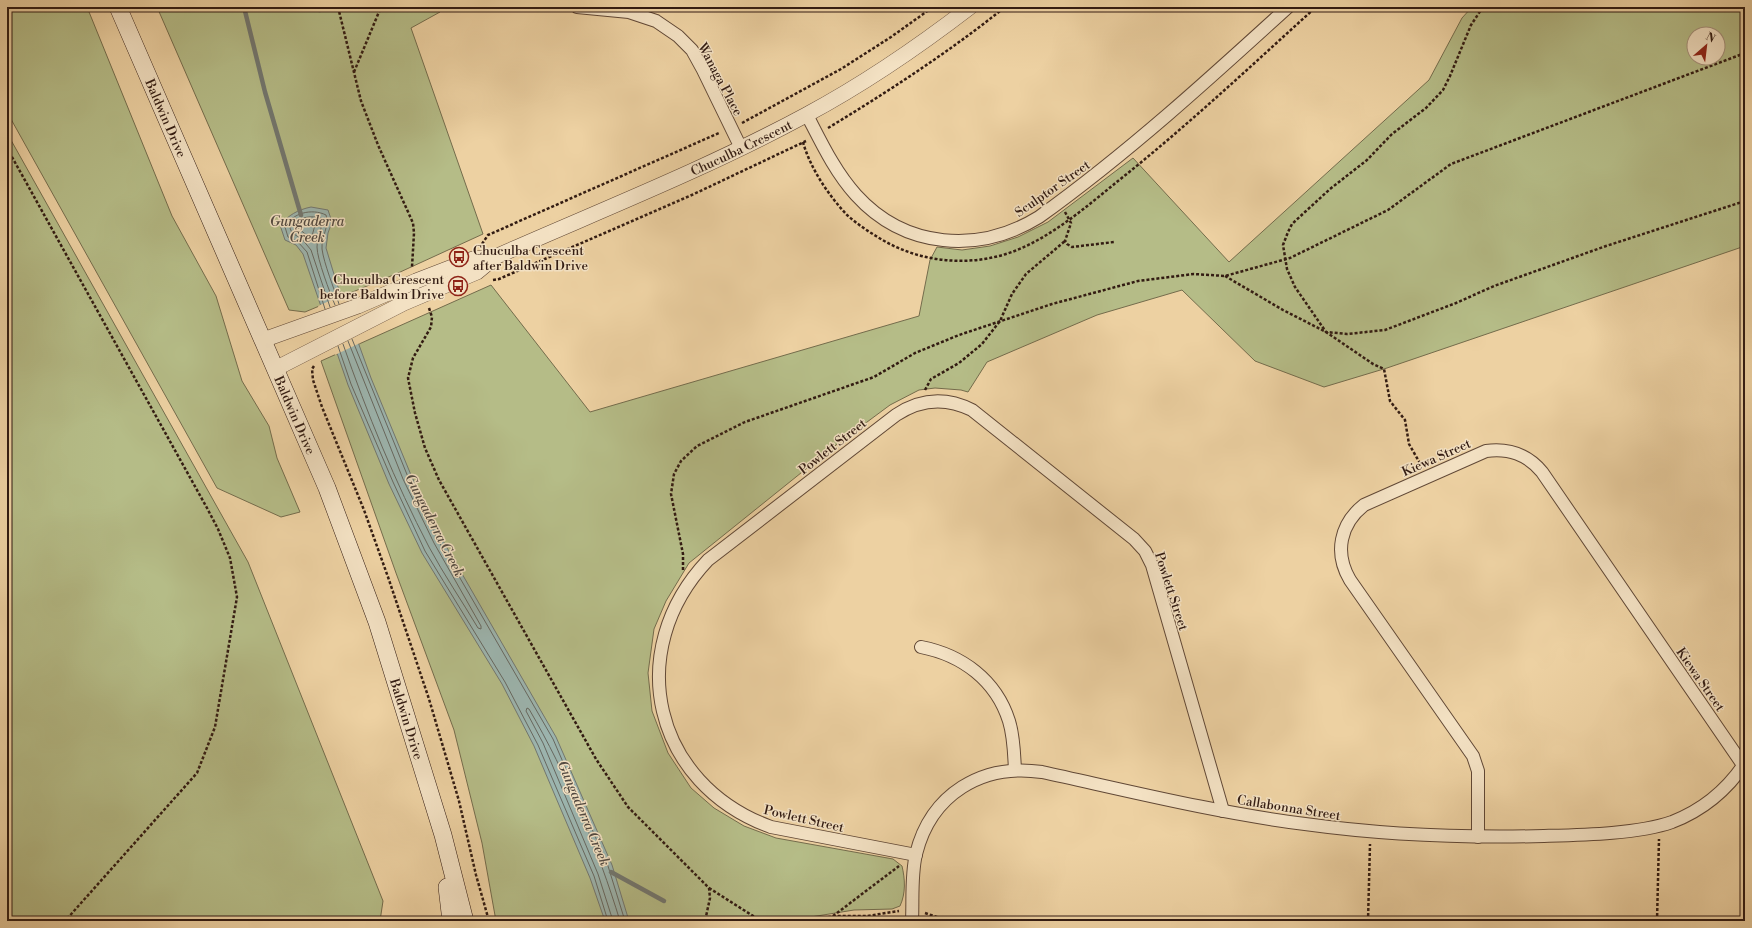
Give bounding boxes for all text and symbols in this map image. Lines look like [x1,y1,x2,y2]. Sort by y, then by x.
north arrow [1686,26,1726,66]
text: N [1703,30,1718,46]
street label: Wanaga Place [694,39,746,119]
street label: Baldwin Drive [141,76,190,160]
street label: Chuculba Crescent [688,117,795,180]
street label: Sculptor Street [1012,157,1094,221]
water label: Gungaderra Creek [270,213,345,247]
place label: Chuculba Crescent after Baldwin Drive [473,243,588,274]
bus stop icon: Chuculba Crescent after Baldwin Drive [448,246,470,268]
place label: Chuculba Crescent before Baldwin Drive [320,272,444,303]
bus stop icon: Chuculba Crescent before Baldwin Drive [447,275,469,297]
street label: Baldwin Drive [270,373,319,458]
street label: Powlett Street [796,415,870,478]
street label: Kiewa Street [1399,435,1474,480]
water label: Gungaderra Creek [400,471,468,580]
street label: Powlett Street [1151,550,1191,633]
street label: Kiewa Street [1672,645,1728,715]
street label: Baldwin Drive [386,676,426,762]
water label: Gungaderra Creek [553,758,613,869]
street label: Callabonna Street [1236,792,1342,824]
street label: Powlett Street [762,802,846,836]

